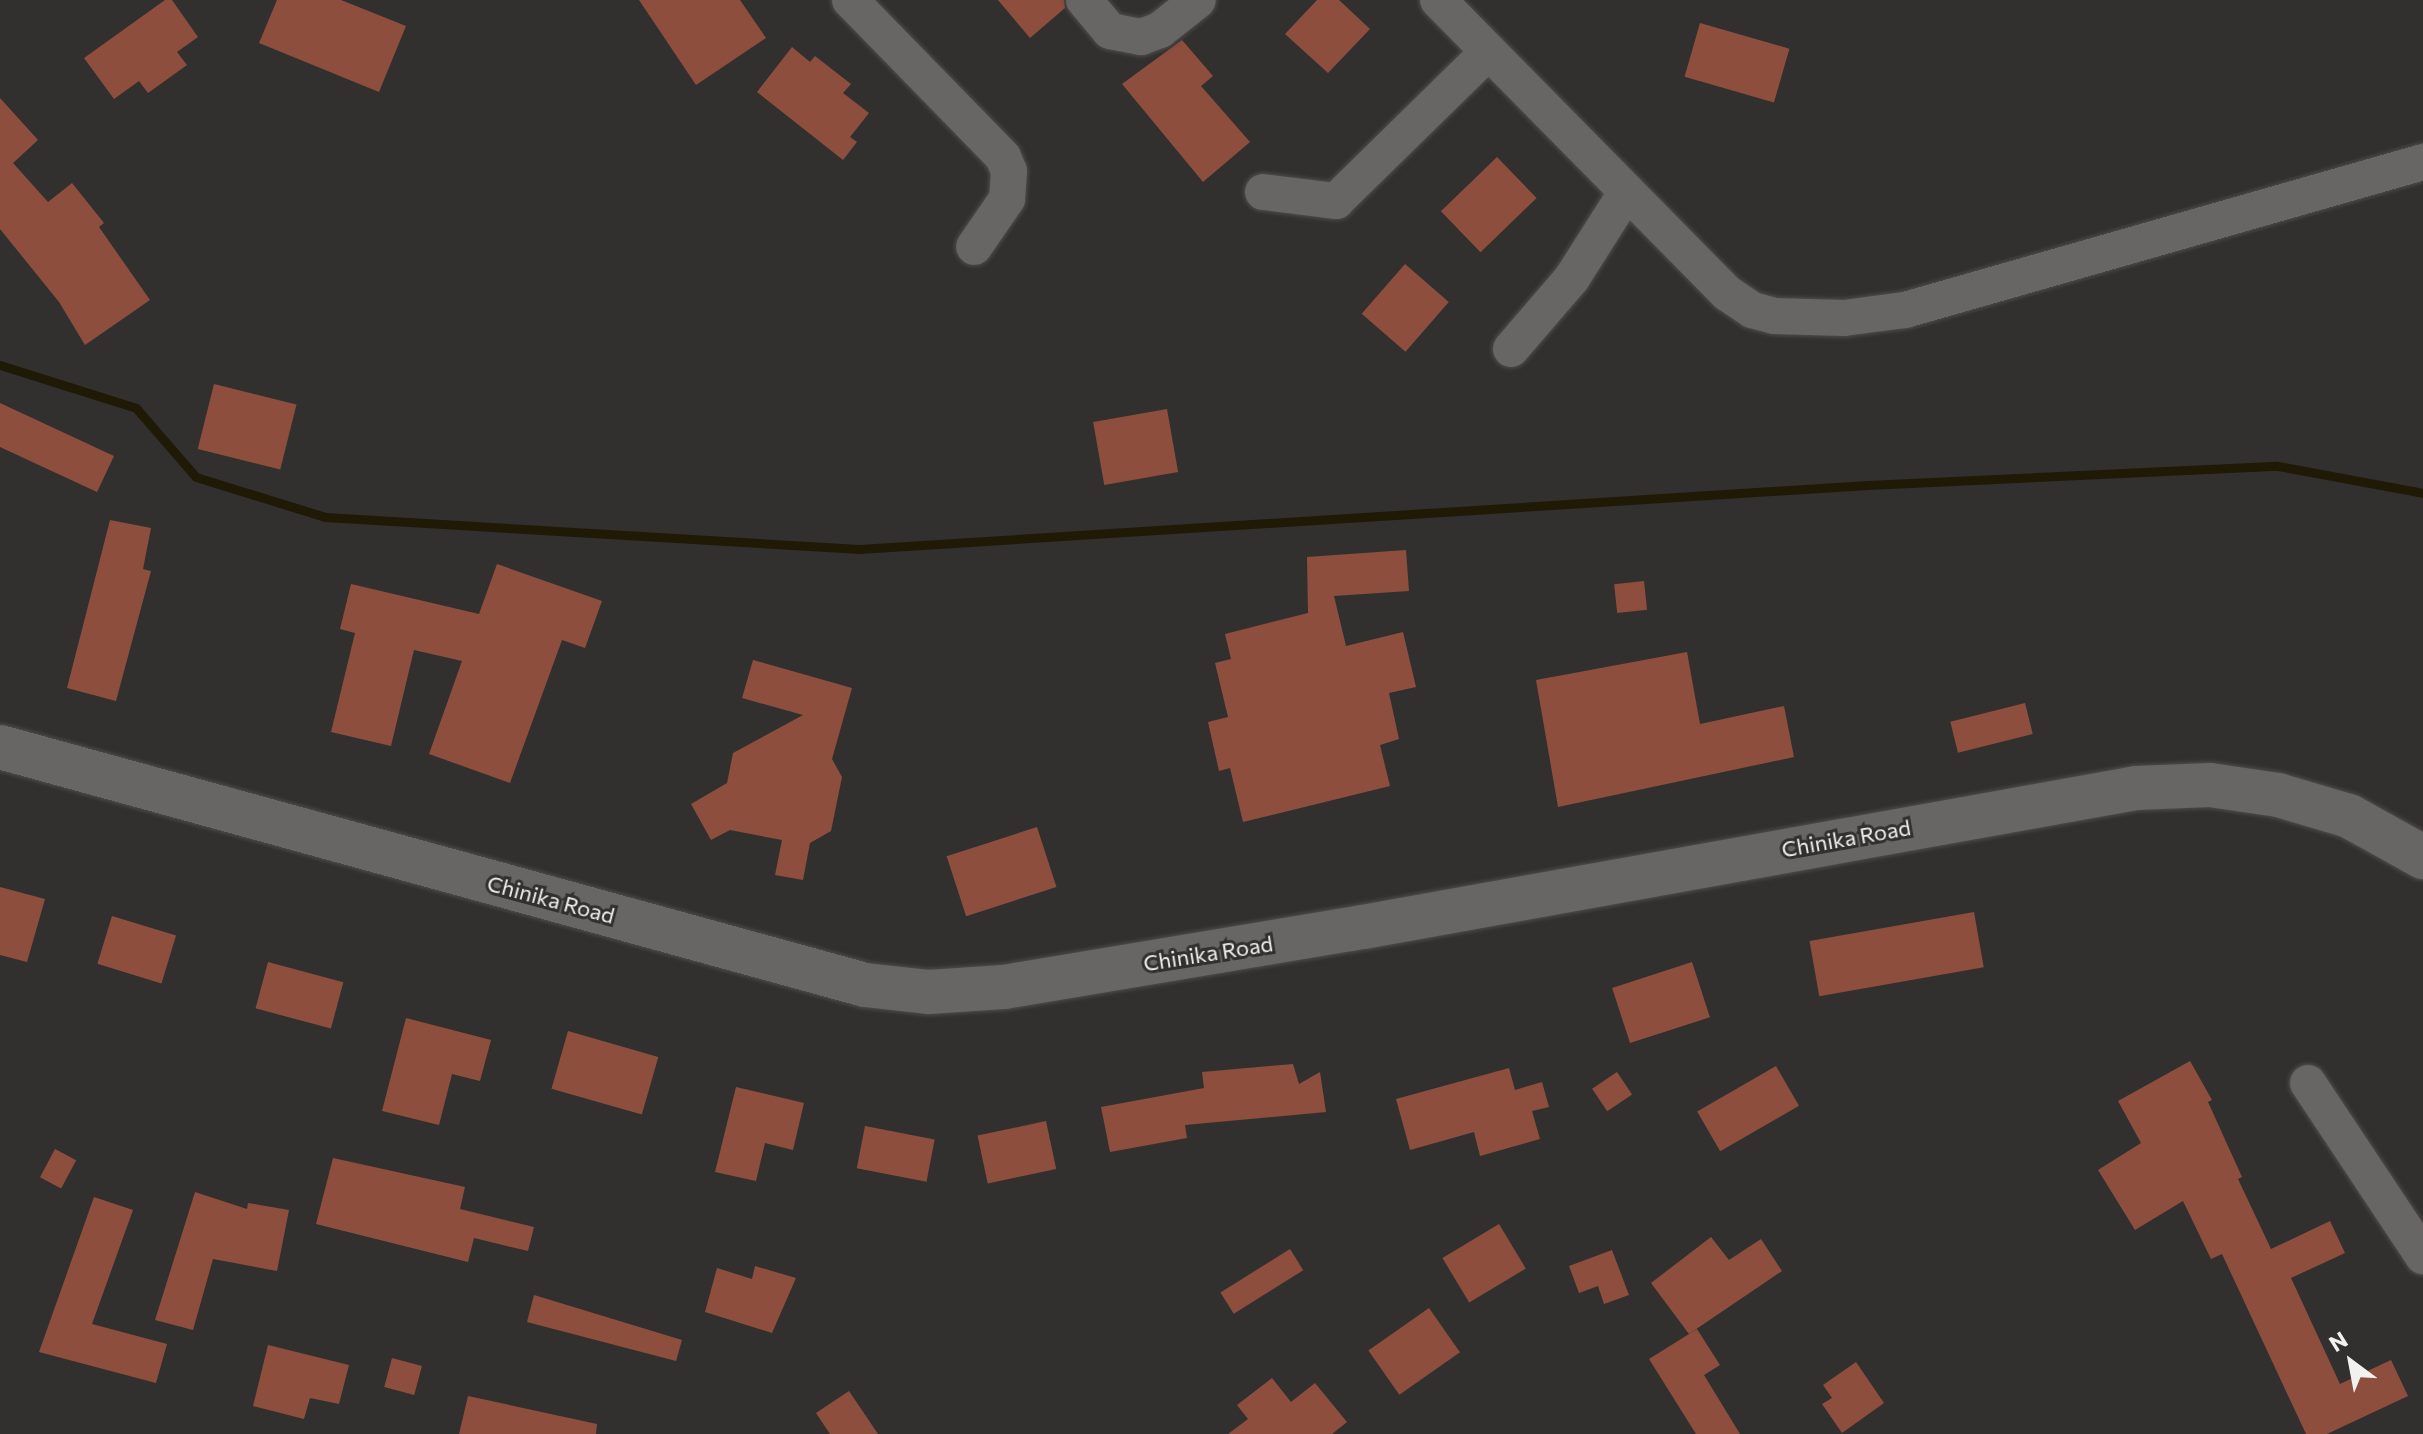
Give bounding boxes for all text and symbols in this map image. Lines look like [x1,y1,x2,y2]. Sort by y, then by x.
street label: Chinika Road [1779,814,1913,862]
street label: Chinika Road [485,869,617,929]
street label: Chinika Road [1141,930,1275,976]
north arrow [2311,1322,2391,1402]
text: N [2324,1325,2352,1357]

